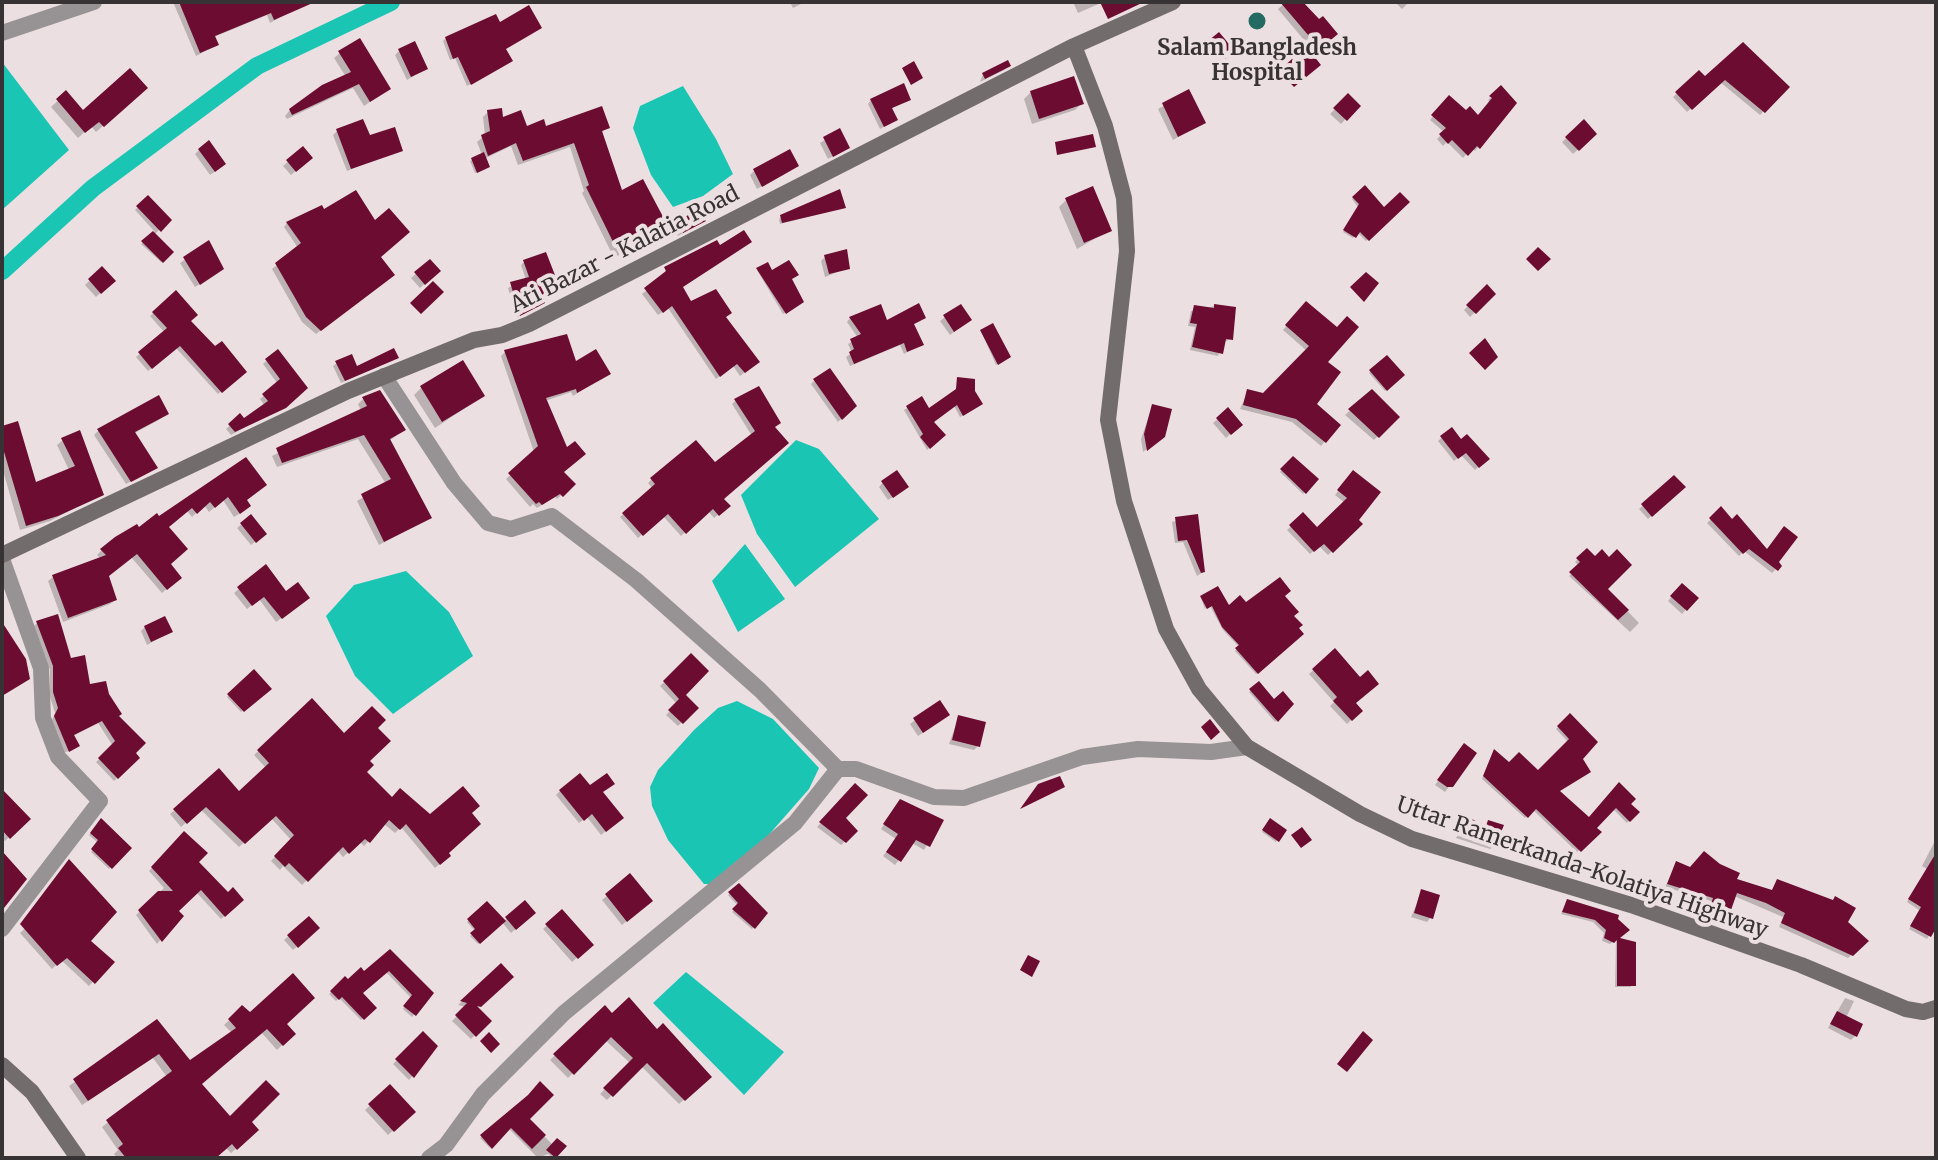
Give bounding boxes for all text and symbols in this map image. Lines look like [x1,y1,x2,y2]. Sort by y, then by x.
marker: Salam Bangladesh Hospital [1246,10,1268,32]
place label: Salam Bangladesh Hospital [1157,36,1357,88]
street label: Ati Bazar - Kalatia Road [506,181,744,319]
street label: Uttar Ramerkanda-Kolatiya Highway [1393,792,1771,944]

